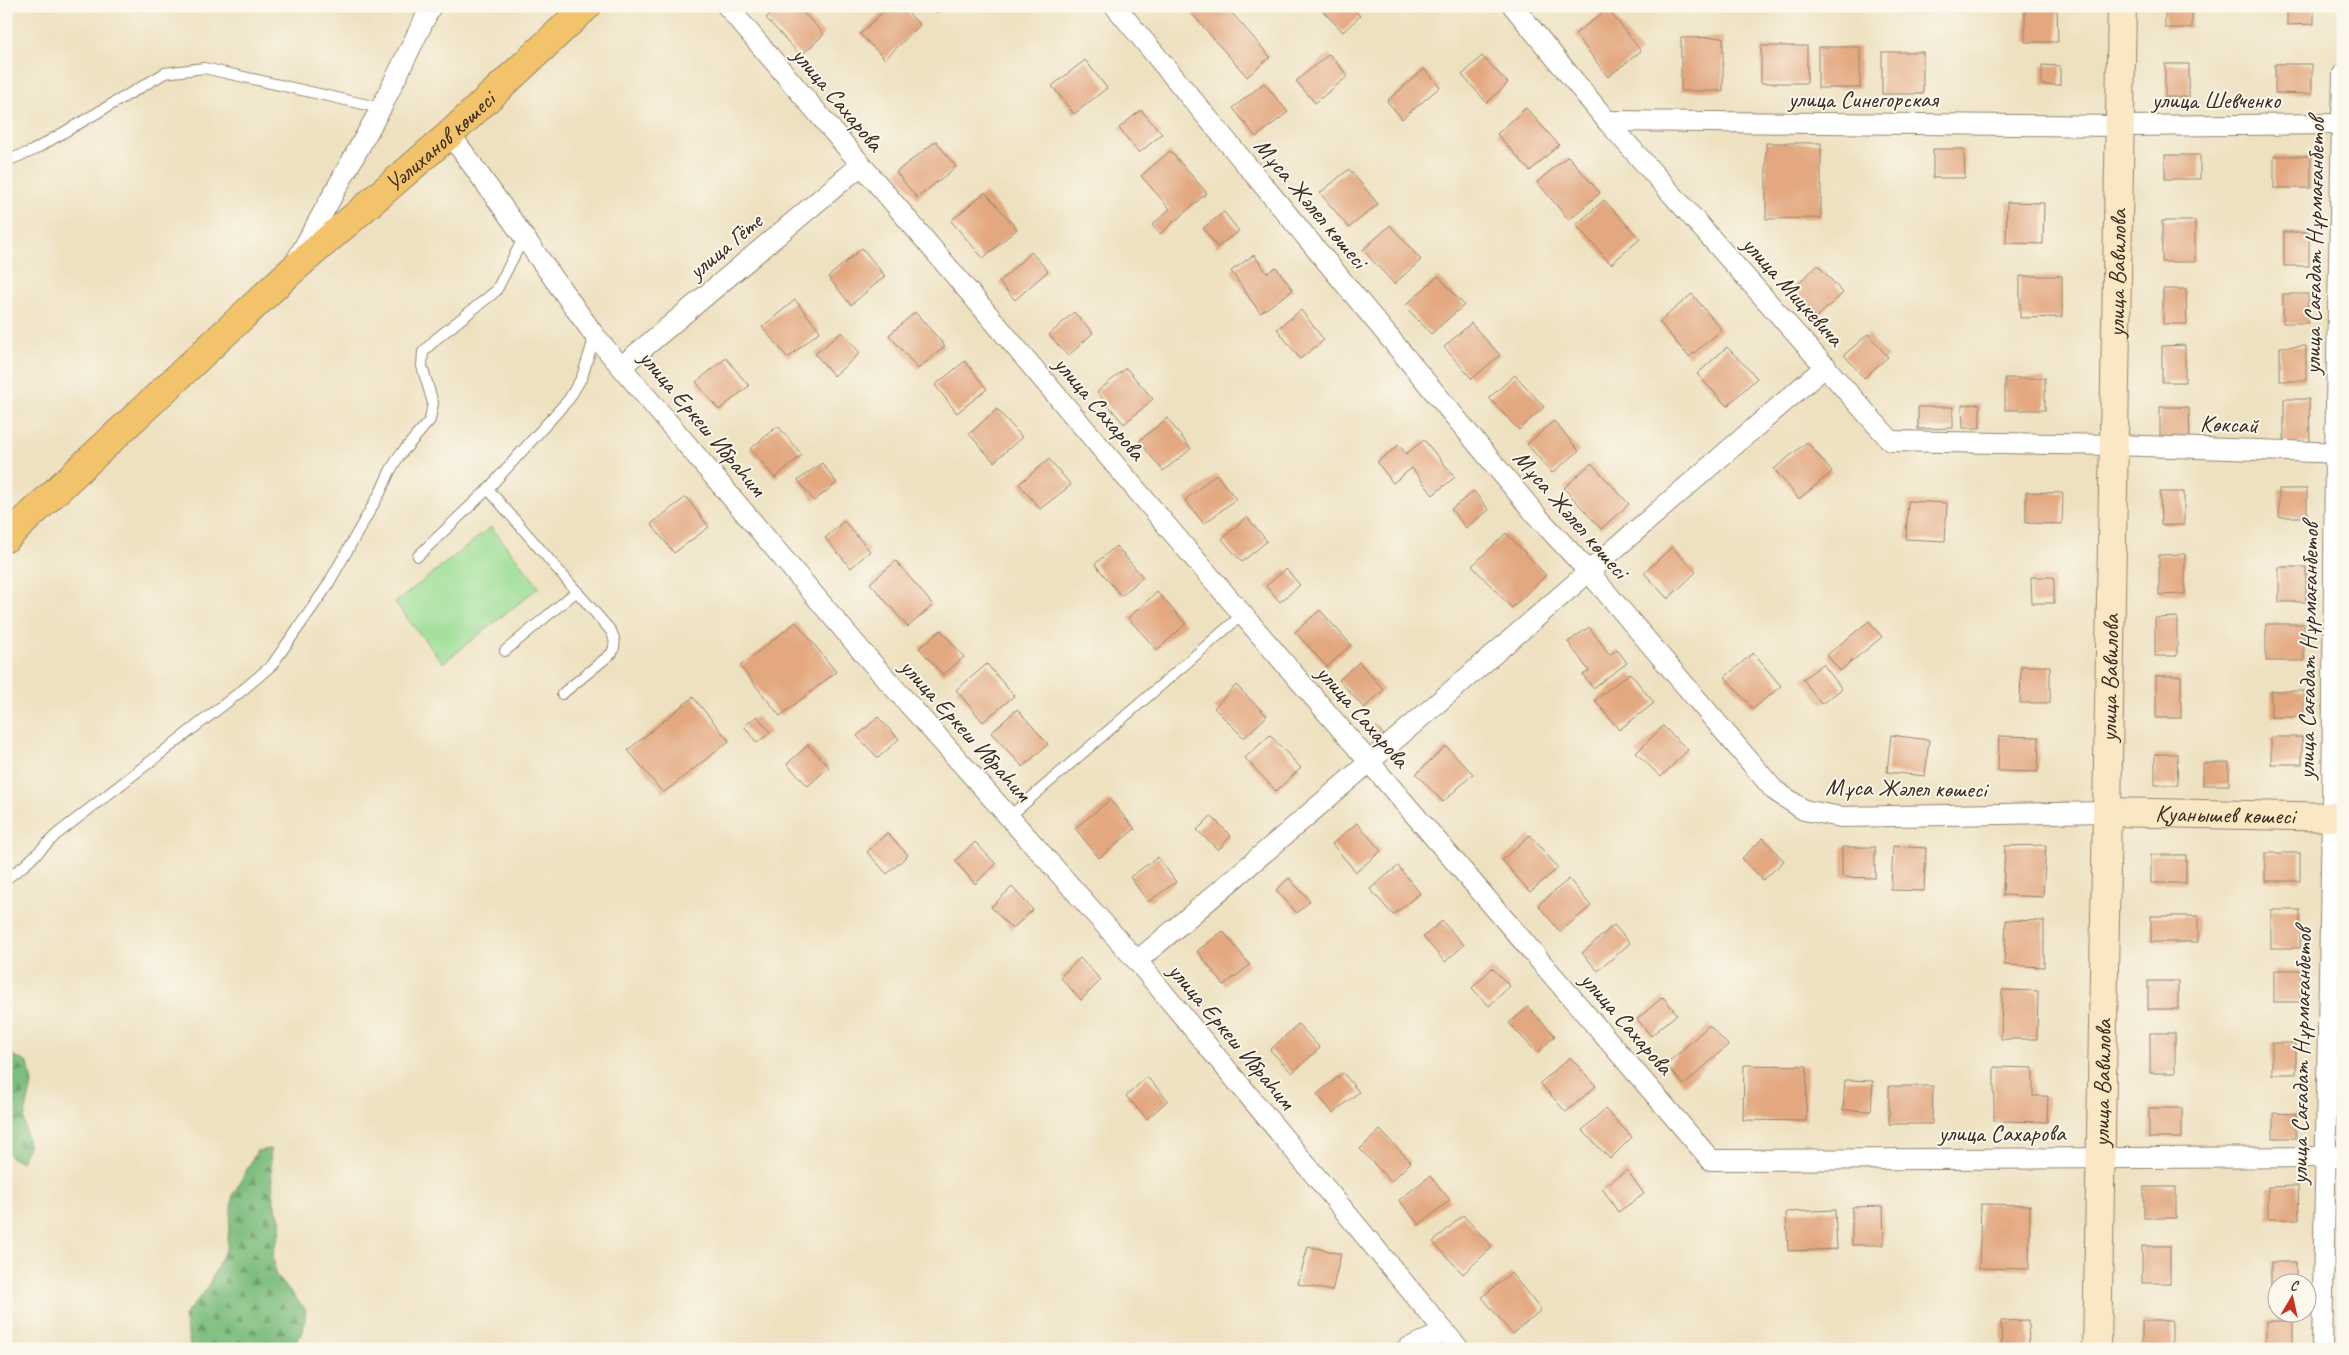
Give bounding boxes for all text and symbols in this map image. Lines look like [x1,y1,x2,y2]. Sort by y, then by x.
street label: улица Сахарова [784,39,891,158]
street label: Уәлиханов көшесі [379,83,503,198]
street label: улица Синегорская [1786,84,1939,114]
street label: улица Шевченко [2150,85,2282,115]
street label: улица Сағадат Нұрмағанбетов [2297,112,2331,377]
street label: Мұса Жәлел көшесі [1248,132,1376,276]
street label: улица Гёте [680,205,770,287]
street label: улица Вавилова [2101,208,2133,339]
street label: улица Мицкевича [1734,228,1851,353]
street label: улица Еркеш Ибраһим [632,342,774,504]
street label: улица Сахарова [1046,348,1153,467]
street label: Көксай [2199,408,2261,440]
street label: Мұса Жәлел көшесі [1507,443,1637,587]
street label: улица Сағадат Нұрмағанбетов [2291,517,2325,782]
street label: улица Вавилова [2093,613,2126,744]
street label: улица Еркеш Ибраһим [892,651,1039,809]
street label: улица Сахарова [1309,657,1417,775]
street label: Мұса Жәлел көшесі [1825,772,1989,804]
street label: Қуанышев көшесі [2155,798,2298,831]
street label: улица Сағадат Нұрмағанбетов [2284,922,2318,1187]
street label: улица Еркеш Ибраһим [1161,955,1303,1117]
street label: улица Сахарова [1573,964,1681,1082]
street label: улица Вавилова [2086,1017,2118,1149]
street label: улица Сахарова [1937,1118,2067,1148]
north arrow [2266,1272,2316,1322]
text: С [2289,1277,2301,1295]

